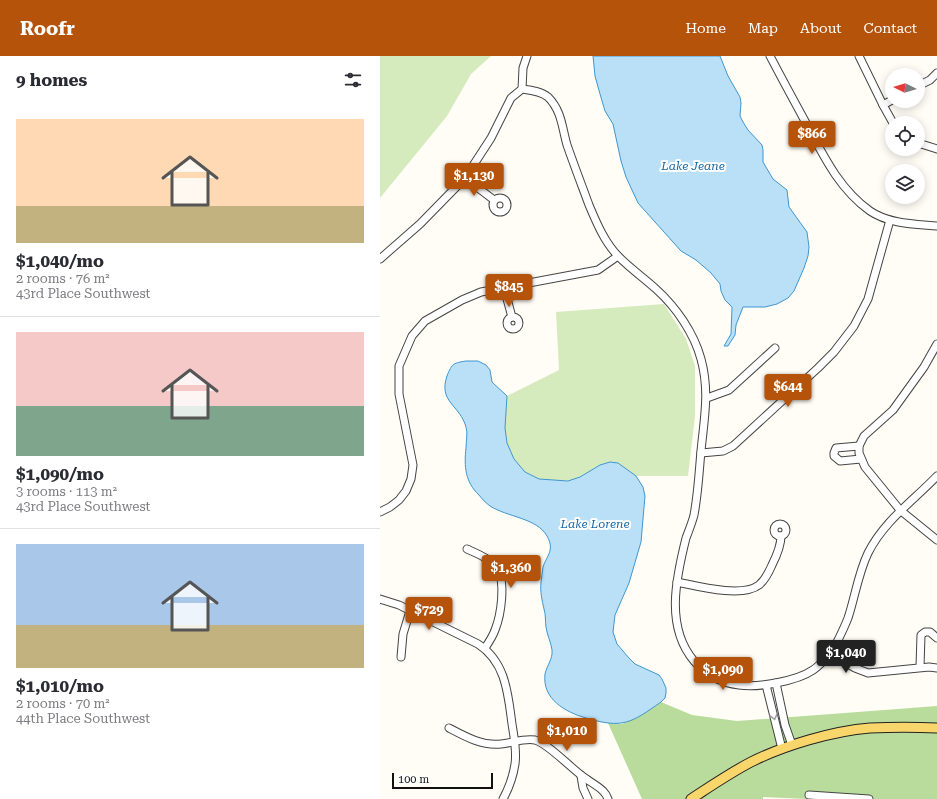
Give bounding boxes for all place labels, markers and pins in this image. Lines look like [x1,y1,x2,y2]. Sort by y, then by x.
pin: $866 [788,121,836,155]
pin: $1,130 [441,163,507,197]
pin: $845 [485,274,533,308]
pin: $644 [764,374,812,408]
pin: $1,360 [478,555,544,589]
pin: $729 [405,597,453,631]
pin: $1,040 [813,640,879,674]
pin: $1,090 [690,657,756,691]
pin: $1,010 [534,718,600,752]

